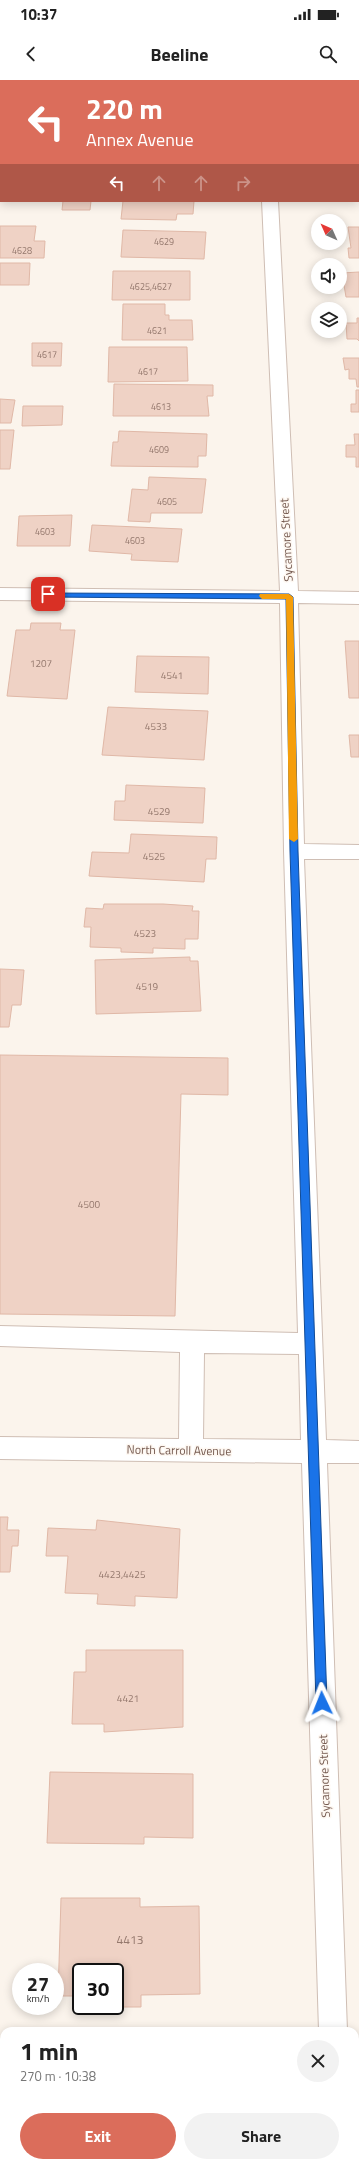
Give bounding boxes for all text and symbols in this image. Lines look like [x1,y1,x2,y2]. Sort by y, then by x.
text: 10:37 [20,3,57,26]
text: Beeline [151,41,208,68]
icon: back [20,43,42,65]
icon: search [317,43,339,65]
text: 220 m [86,87,163,130]
icon: left [20,96,72,148]
text: Annex Avenue [86,126,193,153]
icon: left [106,172,128,194]
icon: ahead [148,172,170,194]
icon: ahead [190,172,212,194]
icon: right [232,172,254,194]
north arrow [311,214,347,250]
map controls [311,214,347,338]
house number: 4629 [154,235,174,248]
house number: 4628 [12,244,32,257]
button: sound [311,258,347,294]
house number: 4625,4627 [130,280,172,293]
button: layers [311,302,347,338]
house number: 4621 [147,324,167,337]
house number: 4617 [37,348,57,361]
house number: 4617 [138,365,158,378]
house number: 4613 [151,400,171,413]
house number: 4609 [149,443,169,456]
house number: 4605 [157,495,177,508]
street label: Sycamore Street [274,497,298,582]
house number: 4603 [35,525,55,538]
house number: 4603 [125,534,145,547]
pin [31,577,65,611]
icon: arrive [37,583,59,605]
house number: 1207 [30,656,52,671]
house number: 4541 [161,668,183,683]
house number: 4533 [145,719,167,734]
house number: 4529 [148,804,171,819]
house number: 4525 [143,849,166,864]
house number: 4523 [134,926,156,941]
house number: 4519 [136,979,159,994]
house number: 4500 [78,1197,101,1212]
street label: North Carroll Avenue [127,1440,231,1460]
house number: 4423,4425 [98,1567,146,1582]
position arrow [301,1682,343,1724]
house number: 4421 [117,1691,139,1706]
street label: Sycamore Street [313,1733,335,1818]
house number: 4413 [117,1930,143,1949]
speed limit sign: 30 [72,1963,124,2015]
text: 27 [27,1968,49,1999]
text: km/h [27,1991,49,2006]
text: 1 min [20,2033,78,2069]
button: close [297,2040,339,2082]
text: 270 m · 10:38 [20,2066,96,2086]
button: Exit [20,2113,176,2159]
button: Share [184,2113,339,2159]

